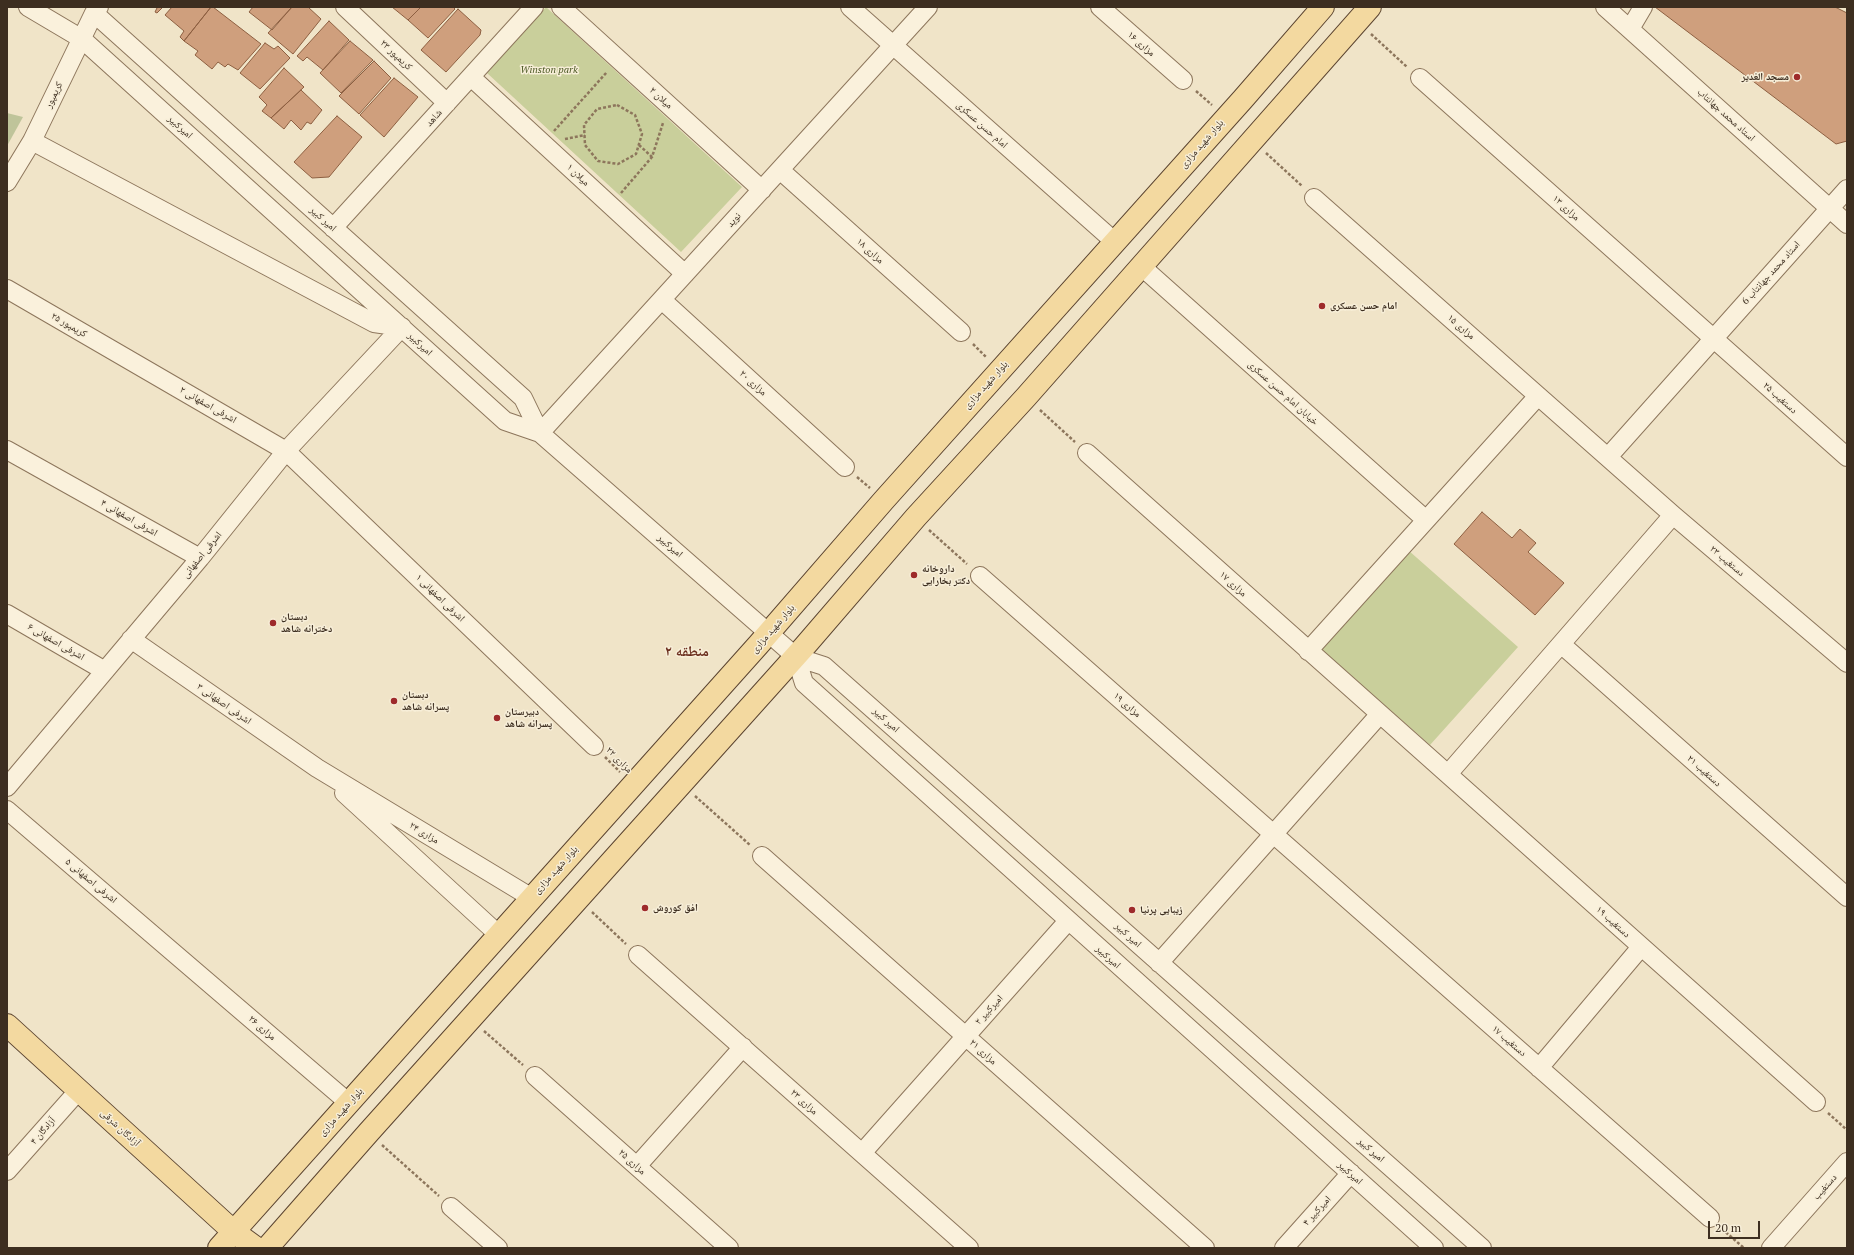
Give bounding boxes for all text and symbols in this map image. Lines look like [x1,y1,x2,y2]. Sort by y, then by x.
street label: مزاری ۱۶ [1125,29,1157,59]
street label: کریمپور ۲۳ [378,37,414,73]
park label: Winston park [520,64,578,76]
place label: مسجد الغدیر [1741,71,1789,83]
marker: مسجد الغدیر [1792,72,1802,82]
street label: کریمپور [42,80,66,110]
street label: میلان ۲ [647,84,675,112]
street label: استاد محمد جهانتاب [1695,86,1757,144]
street label: امام حسن عسکری [954,99,1010,151]
street label: شاهد [423,107,445,129]
street label: امیرکبیر [165,113,195,141]
street label: بلوار شهید مزاری [1178,117,1226,171]
street label: میلان ۱ [564,161,592,189]
street label: مزاری ۱۳ [1550,193,1582,223]
street label: امیر کبیر [307,204,339,234]
street label: نوید [724,210,744,230]
street label: مزاری ۱۸ [854,236,886,266]
street label: استاد محمد جهانتاب 6 [1739,239,1803,307]
place label: امام حسن عسکری [1330,300,1397,312]
marker: امام حسن عسکری [1317,301,1327,311]
street label: کریمپور ۲۵ [49,310,89,340]
street label: مزاری ۱۵ [1445,312,1477,342]
street label: امیرکبیر [405,330,435,358]
street label: بلوار شهید مزاری [961,358,1011,412]
street label: خیابان امام حسن عسکری [1245,358,1321,428]
street label: مزاری ۲۰ [737,368,769,398]
street label: دستغیب ۲۵ [1761,380,1799,416]
street label: اشرفی اصفهانی ۲ [178,384,238,426]
street label: اشرفی اصفهانی ۴ [99,497,159,539]
street label: اشرفی اصفهانی [180,529,224,581]
street label: امیرکبیر [655,532,685,560]
street label: دستغیب ۲۳ [1707,543,1747,579]
place label: داروخانه دکتر بخارایی [922,563,970,586]
street label: مزاری ۱۷ [1217,569,1249,599]
marker: داروخانه دکتر بخارایی [909,570,919,580]
street label: اشرفی اصفهانی ۱ [413,572,467,624]
street label: بلوار شهید مزاری [749,602,797,656]
place label: دبستان دخترانه شاهد [281,611,332,634]
marker: دبستان دخترانه شاهد [268,618,278,628]
street label: اشرفی اصفهانی ۶ [26,621,86,663]
district label: منطقه ۲ [665,644,709,660]
street label: اشرفی اصفهانی ۳ [195,681,253,727]
place label: دبستان پسرانه شاهد [402,689,449,712]
street label: مزاری ۱۹ [1111,690,1143,720]
marker: دبستان پسرانه شاهد [389,696,399,706]
street label: امیر کبیر [870,705,902,735]
place label: دبیرستان پسرانه شاهد [505,706,552,730]
marker: دبیرستان پسرانه شاهد [492,713,502,723]
street label: مزاری ۲۲ [603,744,635,776]
street label: دستغیب ۲۱ [1685,753,1723,789]
street label: مزاری ۲۴ [407,820,441,846]
street label: بلوار شهید مزاری [531,843,581,897]
street label: اشرفی اصفهانی ۵ [63,856,119,906]
place label: افق کوروش [653,902,698,914]
marker: افق کوروش [640,903,650,913]
place label: زیبایی پرنیا [1140,904,1183,916]
street label: دستغیب ۱۹ [1594,904,1632,940]
marker: زیبایی پرنیا [1127,905,1137,915]
street label: امیر کبیر [1112,920,1144,950]
street label: امیرکبیر [1093,943,1123,971]
street label: امیرکبیر ۲ [972,993,1006,1027]
street label: مزاری ۲۶ [246,1013,278,1043]
street label: دستغیب ۱۷ [1489,1023,1529,1059]
street label: مزاری ۲۱ [967,1037,999,1067]
street label: بلوار شهید مزاری [316,1085,366,1139]
street label: مزاری ۲۳ [788,1087,820,1117]
street label: آزادگان شرقی [98,1107,142,1149]
street label: آزادگان ۴ [28,1115,58,1147]
street label: امیر کبیر [1355,1135,1387,1165]
street label: مزاری ۲۵ [616,1147,648,1177]
street label: امیرکبیر [1335,1159,1365,1187]
street label: دستغیب [1810,1172,1840,1202]
street label: امیرکبیر ۴ [1300,1194,1334,1228]
scale bar [1710,1213,1762,1239]
text: 20 m [1715,1220,1741,1235]

